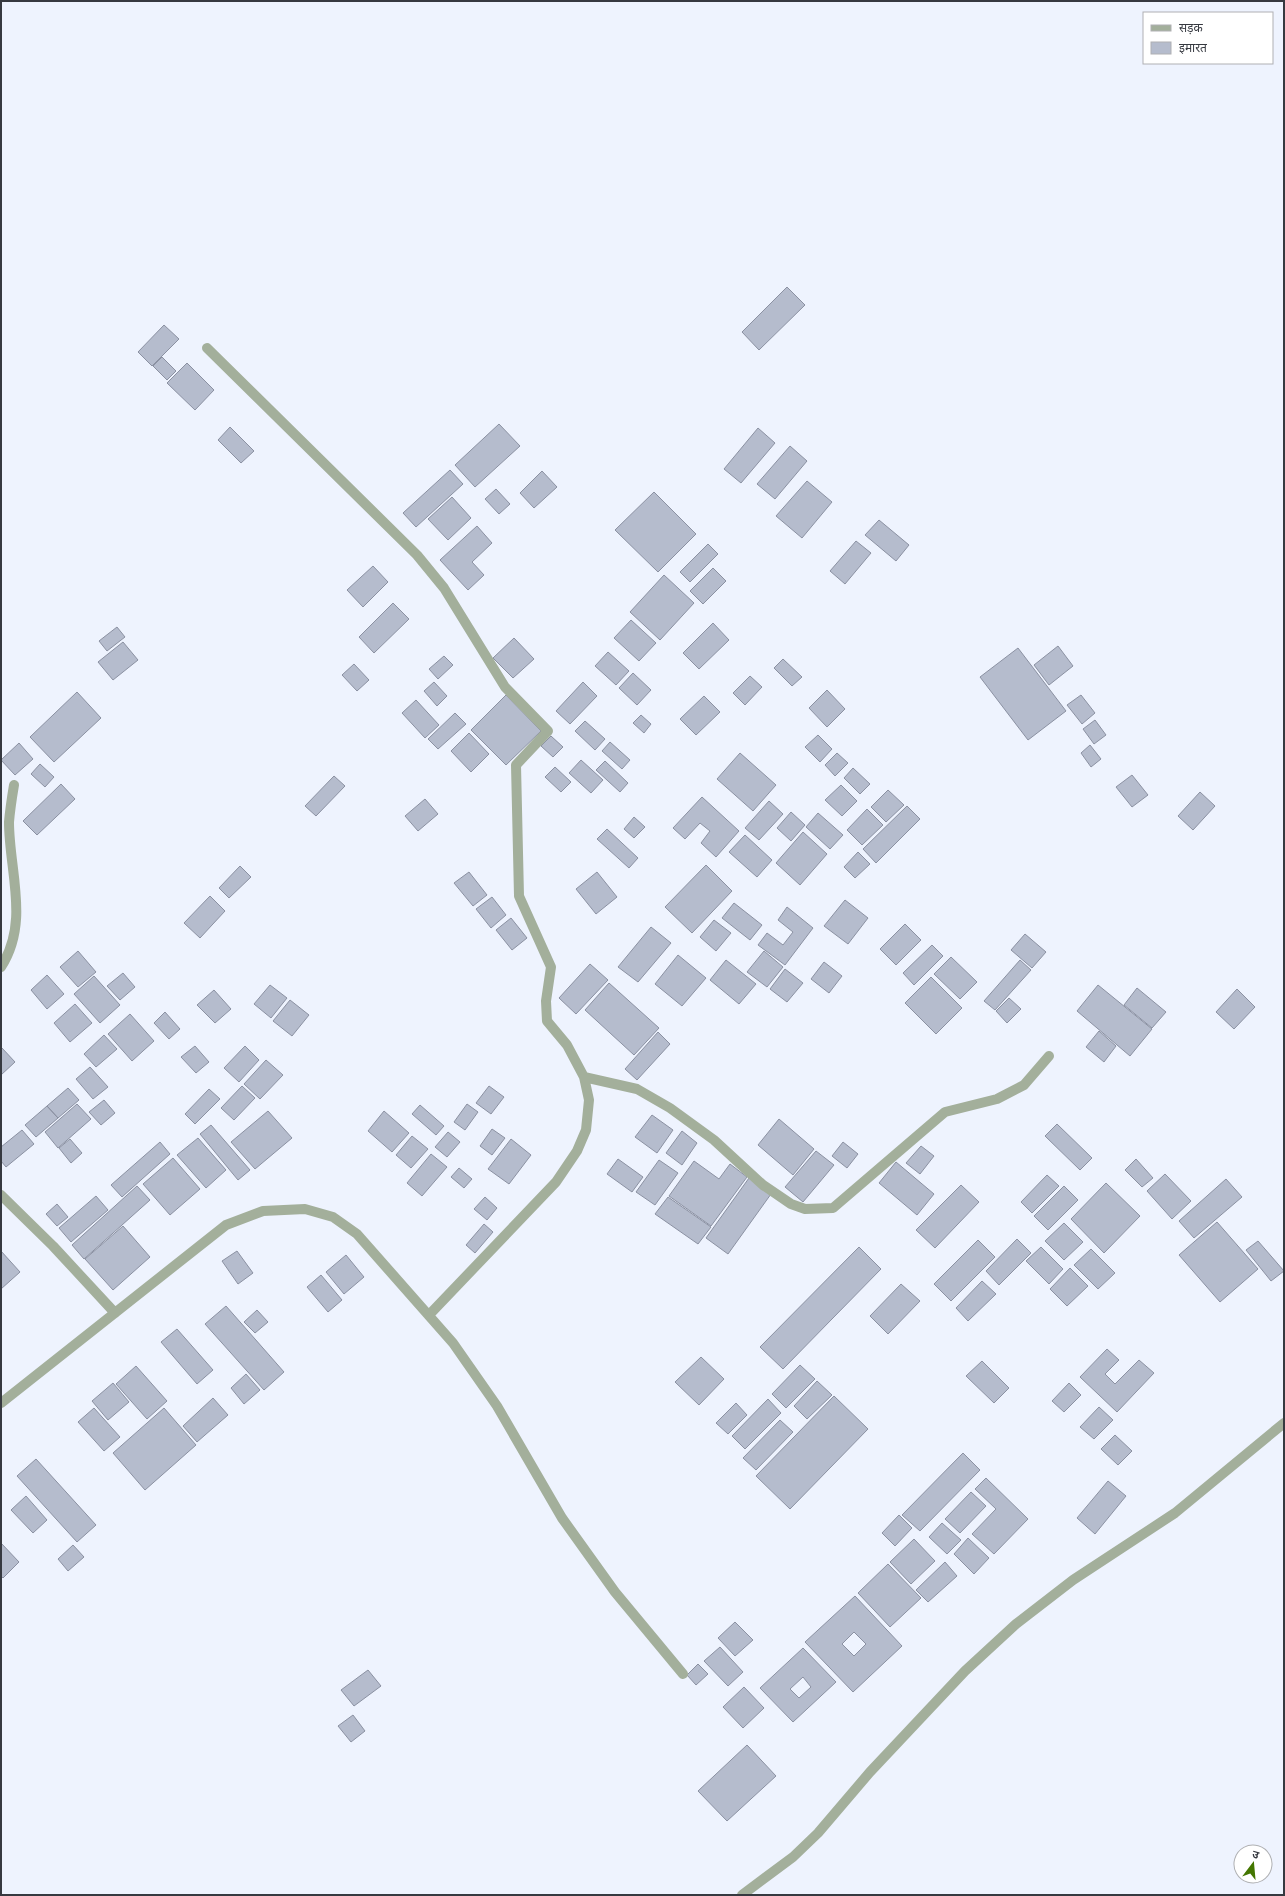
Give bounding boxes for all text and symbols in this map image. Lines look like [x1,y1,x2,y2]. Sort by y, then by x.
legend [1143,12,1273,64]
text: सड़क [1179,21,1204,35]
text: इमारत [1179,41,1208,55]
north arrow [1233,1844,1273,1884]
text: उ [1251,1848,1261,1862]

